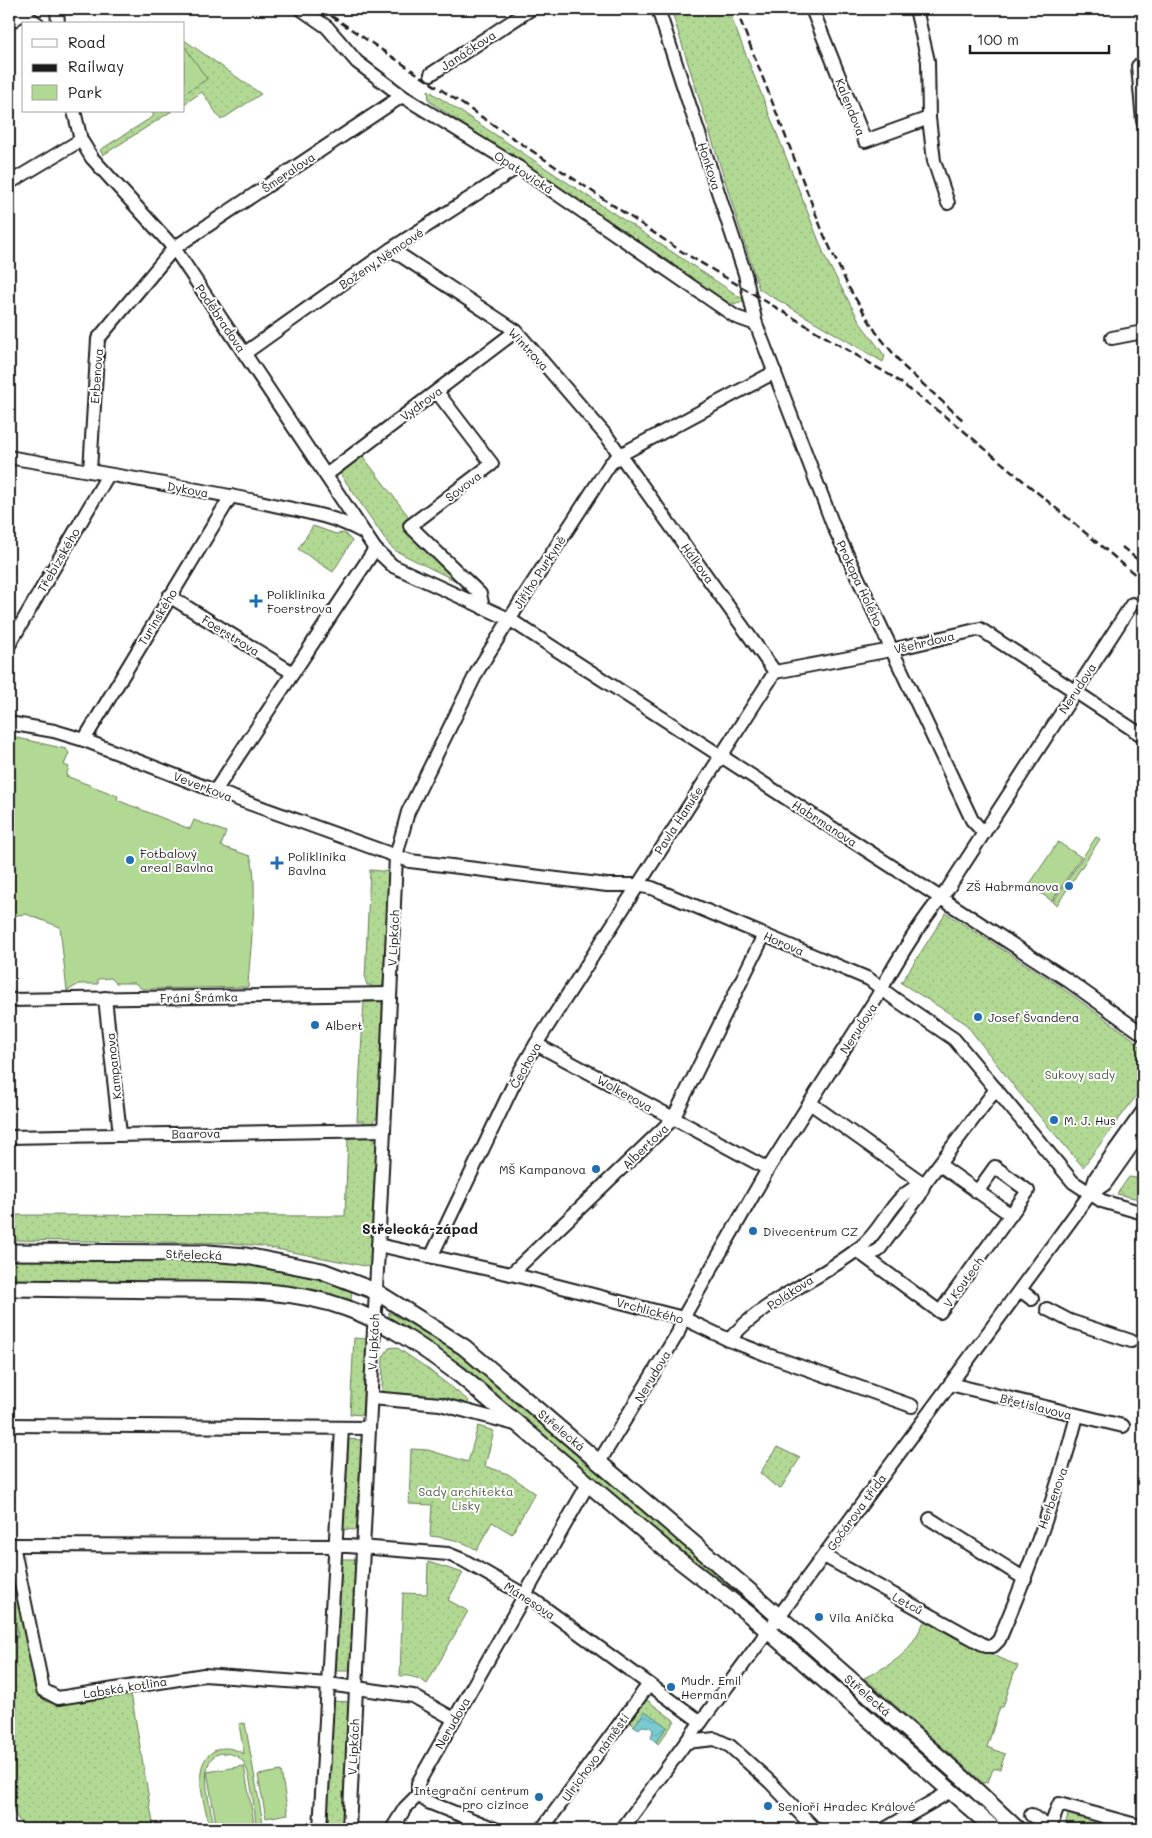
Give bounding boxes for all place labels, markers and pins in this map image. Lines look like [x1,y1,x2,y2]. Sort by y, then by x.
place label: Poliklinika Foerstrova [267,586,332,616]
marker: Poliklinika Foerstrova [249,594,263,608]
place label: Fotbalový areal Bavlna [140,845,214,875]
place label: Poliklinika Bavlna [288,848,346,878]
marker: Fotbalový areal Bavlna [124,854,136,866]
marker: Poliklinika Bavlna [270,856,284,870]
place label: ZŠ Habrmanova [966,878,1059,894]
marker: ZŠ Habrmanova [1063,880,1075,892]
place label: Josef Švandera [988,1009,1079,1025]
marker: Josef Švandera [972,1011,984,1023]
place label: Albert [325,1017,363,1033]
marker: Albert [309,1019,321,1031]
place label: M. J. Hus [1064,1112,1116,1128]
marker: M. J. Hus [1048,1114,1060,1126]
place label: MŠ Kampanova [499,1161,586,1177]
marker: MŠ Kampanova [590,1163,602,1175]
place label: Divecentrum CZ [763,1223,858,1239]
marker: Divecentrum CZ [747,1225,759,1237]
place label: Vila Anička [829,1609,894,1625]
marker: Vila Anička [813,1611,825,1623]
place label: Mudr. Emil Herman [681,1672,741,1702]
marker: Mudr. Emil Herman [665,1681,677,1693]
place label: Integrační centrum pro cizince [414,1782,529,1812]
marker: Integrační centrum pro cizince [533,1791,545,1803]
place label: Senioři Hradec Králové [778,1798,915,1814]
marker: Senioři Hradec Králové [762,1800,774,1812]

